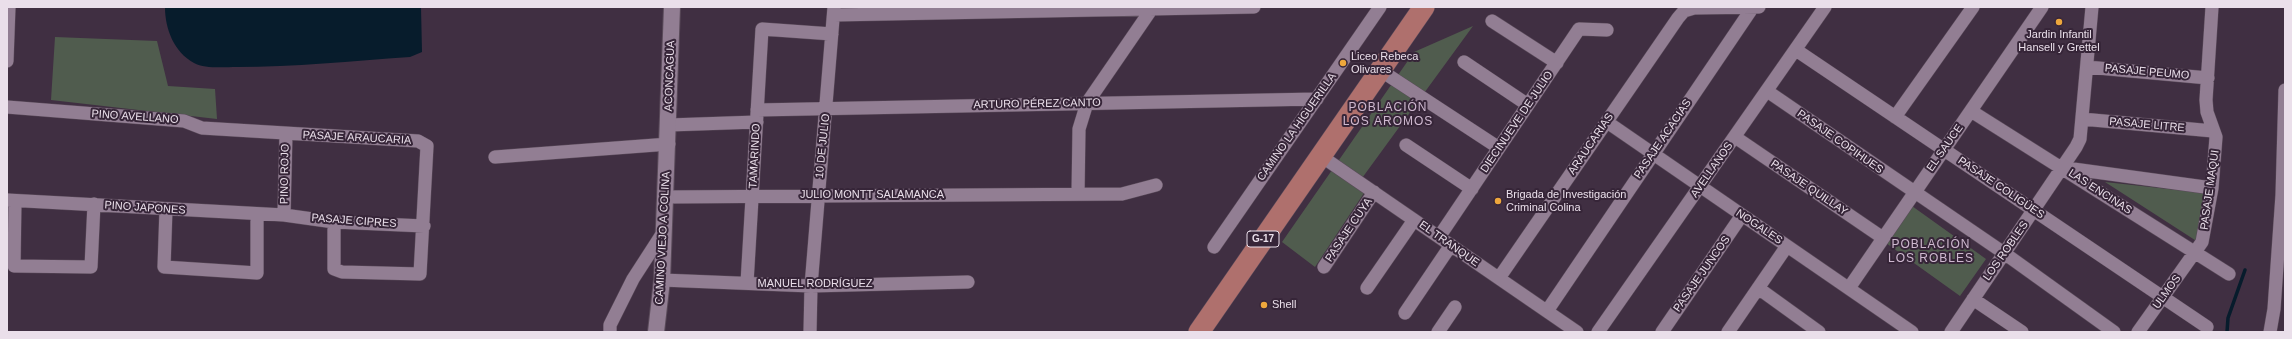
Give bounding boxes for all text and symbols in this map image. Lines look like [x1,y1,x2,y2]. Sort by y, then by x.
marker: Jardin Infantil Hansell y Grettel [2054,17,2064,27]
place label: Jardin Infantil Hansell y Grettel [2018,28,2100,54]
street label: ACONCAGUA [662,40,678,112]
place label: Liceo Rebeca Olivares [1351,50,1418,76]
marker: Liceo Rebeca Olivares [1338,58,1348,68]
street label: PASAJE PEUMO [2104,62,2190,82]
street label: DIECINUEVE DE JULIO [1478,69,1556,175]
street label: CAMINO LA HIGUERILLA [1255,70,1339,184]
street label: ARTURO PÉREZ CANTO [973,96,1101,112]
street label: PASAJE ACACIAS [1632,97,1694,181]
district label: POBLACIÓN LOS AROMOS [1343,101,1433,129]
street label: PINO AVELLANO [91,107,179,127]
street label: PASAJE COPIHUES [1794,107,1886,177]
street label: ARAUCARIAS [1566,111,1616,177]
street label: 10 DE JULIO [813,113,833,179]
street label: PASAJE LITRE [2109,115,2185,135]
street label: EL SAUCE [1924,122,1966,174]
street label: TAMARINDO [747,123,763,189]
street label: PASAJE ARAUCARIA [302,129,412,147]
street label: AVELLANOS [1688,140,1736,200]
street label: PINO ROJO [278,144,292,204]
street label: PASAJE MAQUI [2198,149,2222,231]
street label: PASAJE COLIGÜES [1955,154,2047,222]
street label: PASAJE QUILLAY [1768,157,1850,219]
street label: LAS ENCINAS [2066,167,2134,217]
street label: CAMINO VIEJO A COLINA [653,171,673,305]
street label: JULIO MONTT SALAMANCA [800,188,944,202]
place label: Brigada de Investigación Criminal Colina [1506,188,1626,214]
street label: PASAJE CUYA [1323,196,1375,264]
marker: Brigada de Investigación Criminal Colina [1493,196,1503,206]
street label: PINO JAPONES [104,199,186,217]
street label: NOGALES [1733,207,1785,247]
street label: PASAJE CIPRES [311,211,397,231]
street label: EL TRANQUE [1416,218,1482,270]
street label: LOS ROBLES [1981,219,2031,283]
road number: G-17 [1247,231,1279,247]
street label: PASAJE JUNCOS [1671,233,1733,315]
district label: POBLACIÓN LOS ROBLES [1888,238,1974,266]
street label: ULMOS [2150,272,2184,312]
street label: MANUEL RODRÍGUEZ [758,277,872,291]
place label: Shell [1272,298,1296,312]
marker: Shell [1259,300,1269,310]

